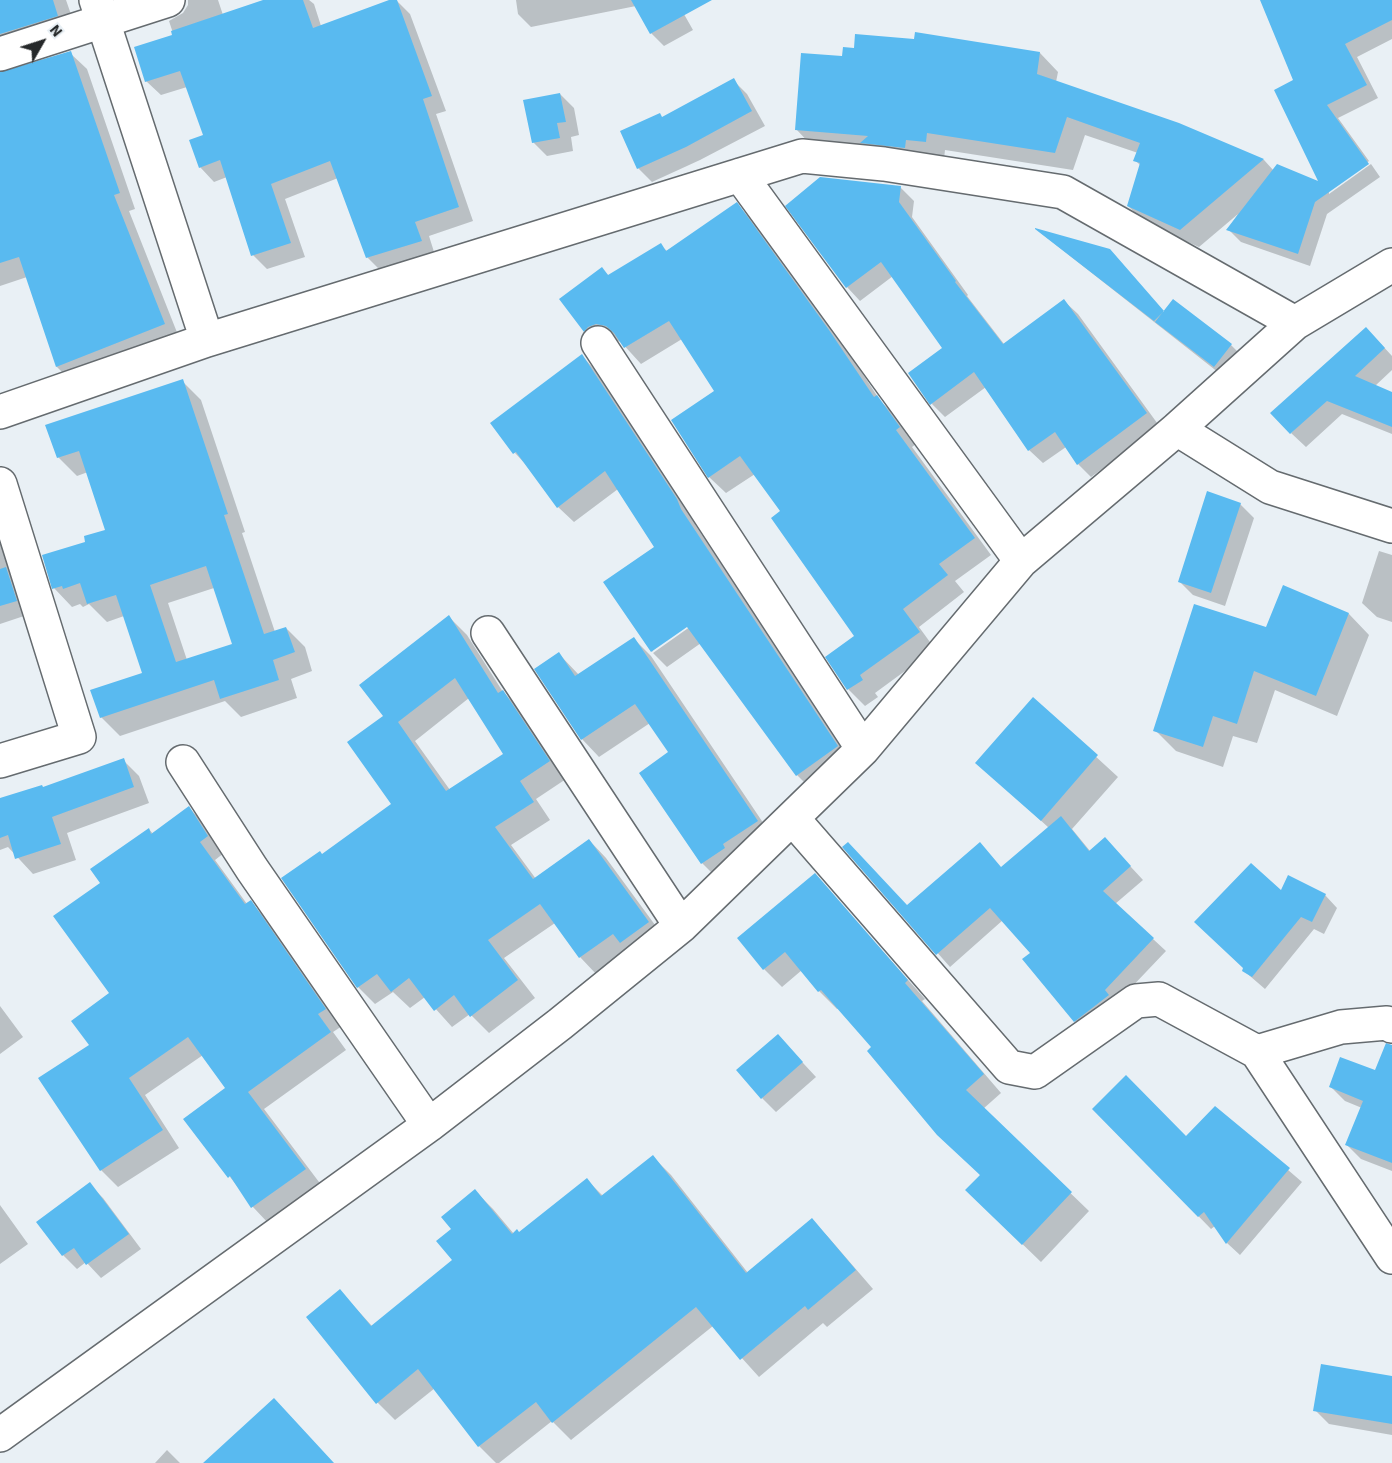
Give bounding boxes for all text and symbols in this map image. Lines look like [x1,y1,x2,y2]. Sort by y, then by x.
north arrow [12,12,72,72]
text: N [44,20,68,42]

